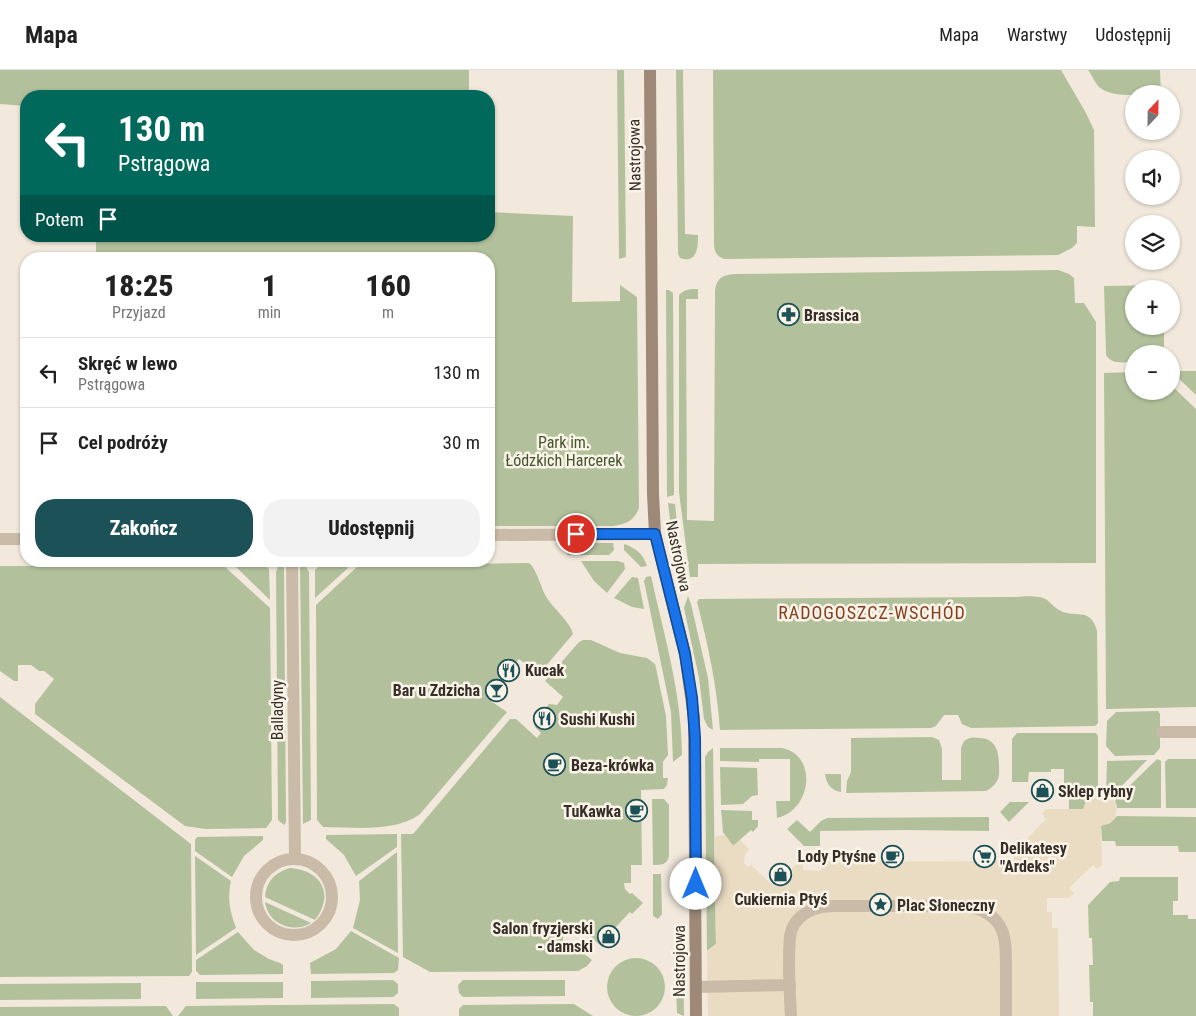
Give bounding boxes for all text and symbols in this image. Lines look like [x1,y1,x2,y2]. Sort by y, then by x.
text: Mapa [25,21,78,49]
text: Mapa [939,24,979,45]
text: Warstwy [1007,24,1067,45]
text: Udostępnij [1095,24,1171,45]
north arrow [1125,85,1180,140]
map controls [1125,85,1180,400]
text: 130 m [118,109,205,150]
icon: left [35,110,100,175]
street label: Nastrojowa [624,119,645,191]
button: sound [1125,150,1180,205]
text: Pstrągowa [118,151,210,176]
icon: arrive [94,205,122,233]
text: Potem [35,208,84,231]
button: layers [1125,215,1180,270]
text: 18:25 [104,268,174,303]
text: 1 [262,268,277,303]
text: 160 [365,268,411,303]
button: + [1125,280,1180,335]
text: Przyjazd [112,303,166,322]
text: min [258,303,281,322]
text: m [382,303,394,322]
pharmacy icon: Brassica [776,303,800,327]
place label: Brassica [804,306,859,325]
button: − [1125,345,1180,400]
text: Skręć w lewo [78,352,177,375]
icon: left [35,359,63,387]
text: 130 m [433,361,480,384]
text: Pstrągowa [78,375,145,394]
icon: arrive [35,429,63,457]
text: Cel podróży [78,431,168,454]
text: 30 m [443,431,480,454]
park label: Park im. Łódzkich Harcerek [506,433,623,470]
button: Zakończ [35,499,253,557]
button: Udostępnij [263,499,480,557]
pin [555,513,597,555]
street label: Nastrojowa [662,519,695,593]
icon: arrive [562,520,590,548]
district label: RADOGOSZCZ-WSCHÓD [778,602,966,623]
restaurant icon: Kucak [497,658,521,682]
place label: Kucak [525,661,564,680]
bar icon: Bar u Zdzicha [484,678,508,702]
street label: Balladyny [268,679,287,740]
place label: Bar u Zdzicha [393,681,480,700]
restaurant icon: Sushi Kushi [532,707,556,731]
place label: Sushi Kushi [560,710,635,729]
cafe icon: Beza-krówka [543,753,567,777]
place label: Beza-krówka [571,756,655,775]
shop icon: Sklep rybny [1030,779,1054,803]
place label: Sklep rybny [1058,782,1133,801]
cafe icon: TuKawka [625,799,649,823]
place label: TuKawka [563,802,621,821]
place label: Delikatesy "Ardeks" [1000,839,1067,876]
cafe icon: Lody Ptyśne [880,844,904,868]
supermarket icon: Delikatesy "Ardeks" [972,845,996,869]
place label: Lody Ptyśne [798,847,876,866]
position arrow [669,857,721,909]
shop icon: Cukiernia Ptyś [769,863,793,887]
place label: Cukiernia Ptyś [734,890,828,909]
place icon: Plac Słoneczny [869,893,893,917]
place label: Plac Słoneczny [897,896,995,915]
place label: Salon fryzjerski - damski [492,919,593,956]
shop icon: Salon fryzjerski - damski [597,925,621,949]
street label: Nastrojowa [670,925,689,997]

